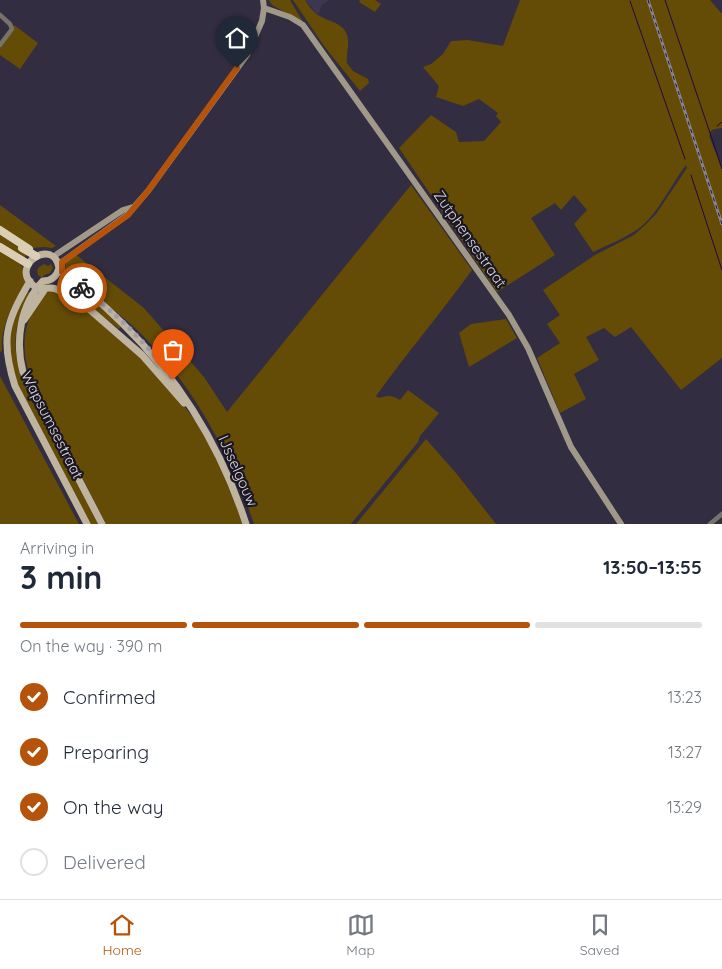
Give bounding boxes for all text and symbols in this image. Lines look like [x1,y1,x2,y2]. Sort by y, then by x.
pin [216,17,258,68]
icon: home [223,24,251,52]
street label: Zutphensestraat [430,186,511,291]
courier [57,263,107,313]
icon: bike [68,274,96,302]
pin [152,329,194,380]
icon: bag [159,336,187,364]
street label: Wapsumsestraat [17,368,88,482]
street label: IJsselgouw [214,432,263,509]
text: Arriving in [20,538,94,558]
text: 13:50–13:55 [603,555,702,579]
text: 3 min [20,557,102,597]
text: On the way · 390 m [20,636,162,656]
icon: check [20,683,48,711]
text: Confirmed [63,685,156,709]
text: 13:23 [667,687,702,707]
icon: check [20,738,48,766]
text: Preparing [63,740,149,764]
text: 13:27 [668,742,702,762]
icon: check [20,793,48,821]
text: On the way [63,795,164,819]
text: 13:29 [667,797,702,817]
text: Delivered [63,850,146,874]
tab: Home [102,911,142,959]
tab: Map [346,911,375,959]
tab: Saved [580,911,620,959]

